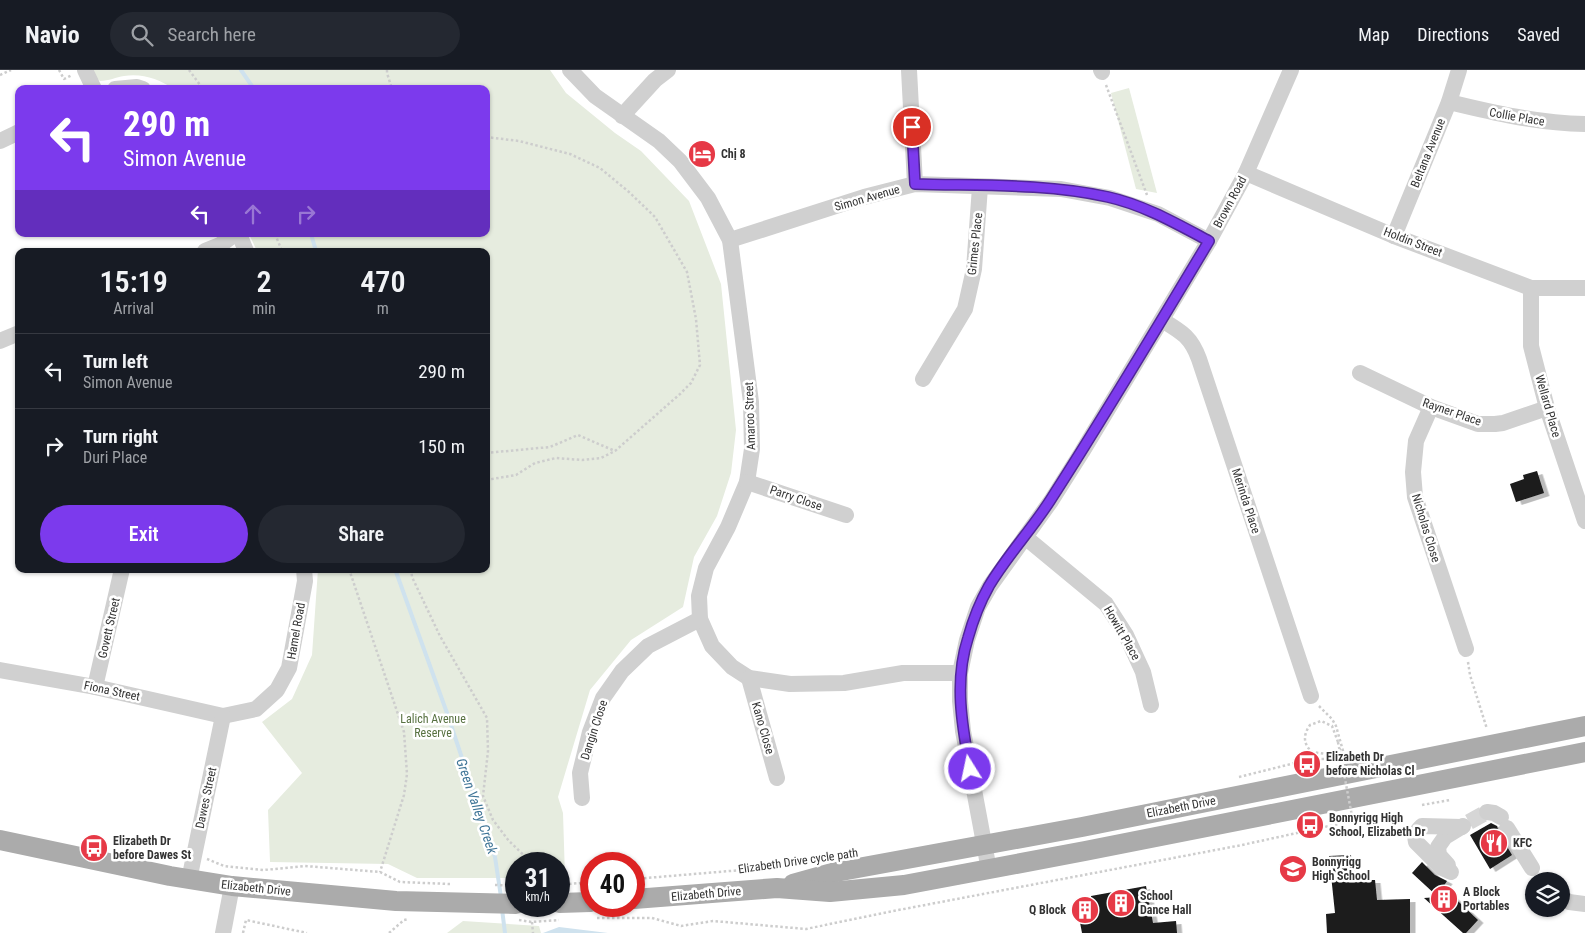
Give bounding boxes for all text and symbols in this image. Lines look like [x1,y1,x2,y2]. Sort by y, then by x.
search box [110,12,460,57]
text: Navio [25,21,80,49]
icon: search [128,21,156,49]
text: Search here [168,23,256,46]
text: Map [1358,24,1389,45]
text: Directions [1417,24,1489,45]
text: Saved [1517,24,1560,45]
text: 290 m [123,104,210,145]
icon: left [40,105,105,170]
street label: Collie Place [1488,105,1546,129]
pin [891,106,933,148]
icon: arrive [898,113,926,141]
street label: Beltana Avenue [1408,116,1448,190]
hotel icon: Chị 8 [687,139,717,169]
text: Simon Avenue [123,146,246,171]
place label: Chị 8 [721,147,746,161]
street label: Brown Road [1211,174,1249,230]
street label: Simon Avenue [833,182,902,214]
icon: left [186,200,214,228]
icon: ahead [239,200,267,228]
icon: right [292,200,320,228]
street label: Grimes Place [965,212,985,276]
street label: Holdin Street [1382,224,1445,260]
text: 15:19 [99,264,168,299]
text: 2 [256,264,272,299]
text: 470 [360,264,405,299]
text: Arrival [113,299,154,318]
text: min [252,299,276,318]
text: m [377,299,389,318]
text: Turn left [83,350,148,373]
icon: left [40,357,68,385]
text: 290 m [418,360,465,383]
text: Simon Avenue [83,373,173,392]
street label: Wellard Place [1532,373,1564,439]
street label: Amaroo Street [742,381,758,450]
street label: Rayner Place [1421,395,1484,429]
text: Turn right [83,425,158,448]
icon: right [40,432,68,460]
text: 150 m [418,435,465,458]
text: Duri Place [83,448,147,467]
street label: Merinda Place [1229,467,1263,536]
street label: Parry Close [768,483,824,514]
street label: Nicholas Close [1409,492,1443,564]
button: Exit [40,505,248,563]
button: Share [258,505,465,563]
street label: Govett Street [95,596,123,660]
street label: Hamel Road [284,601,308,661]
street label: Howitt Place [1101,603,1143,663]
street label: Fiona Street [83,678,142,704]
street label: Dangin Close [578,698,610,762]
street label: Kano Close [749,700,777,756]
park label: Lalich Avenue Reserve [400,712,466,740]
position arrow [943,742,995,794]
bus stop icon: Elizabeth Dr before Nicholas Cl [1292,749,1322,779]
place label: Elizabeth Dr before Nicholas Cl [1326,750,1414,778]
water label: Green Valley Creek [453,756,501,857]
street label: Dawes Street [193,766,219,830]
street label: Elizabeth Drive [1145,793,1217,821]
bus stop icon: Bonnyrigg High School, Elizabeth Dr [1295,810,1325,840]
place label: Bonnyrigg High School, Elizabeth Dr [1329,811,1425,839]
restaurant icon: KFC [1479,828,1509,858]
bus stop icon: Elizabeth Dr before Dawes St [79,833,109,863]
place label: Elizabeth Dr before Dawes St [113,834,191,862]
place label: KFC [1513,836,1532,850]
street label: Elizabeth Drive cycle path [737,846,859,876]
speed limit sign: 40 [580,852,645,917]
school or university icon: Bonnyrigg High School [1278,854,1308,884]
place label: Bonnyrigg High School [1312,855,1370,883]
text: 31 [525,864,550,893]
map controls [1525,872,1570,917]
button: layers [1525,872,1570,917]
street label: Elizabeth Drive [220,877,292,899]
street label: Elizabeth Drive [670,884,742,904]
building icon: A Block Portables [1429,884,1459,914]
place label: A Block Portables [1463,885,1510,913]
building icon: School Dance Hall [1106,888,1136,918]
place label: School Dance Hall [1140,889,1191,917]
text: km/h [525,890,550,904]
building icon: Q Block [1070,895,1100,925]
place label: Q Block [1029,903,1066,917]

